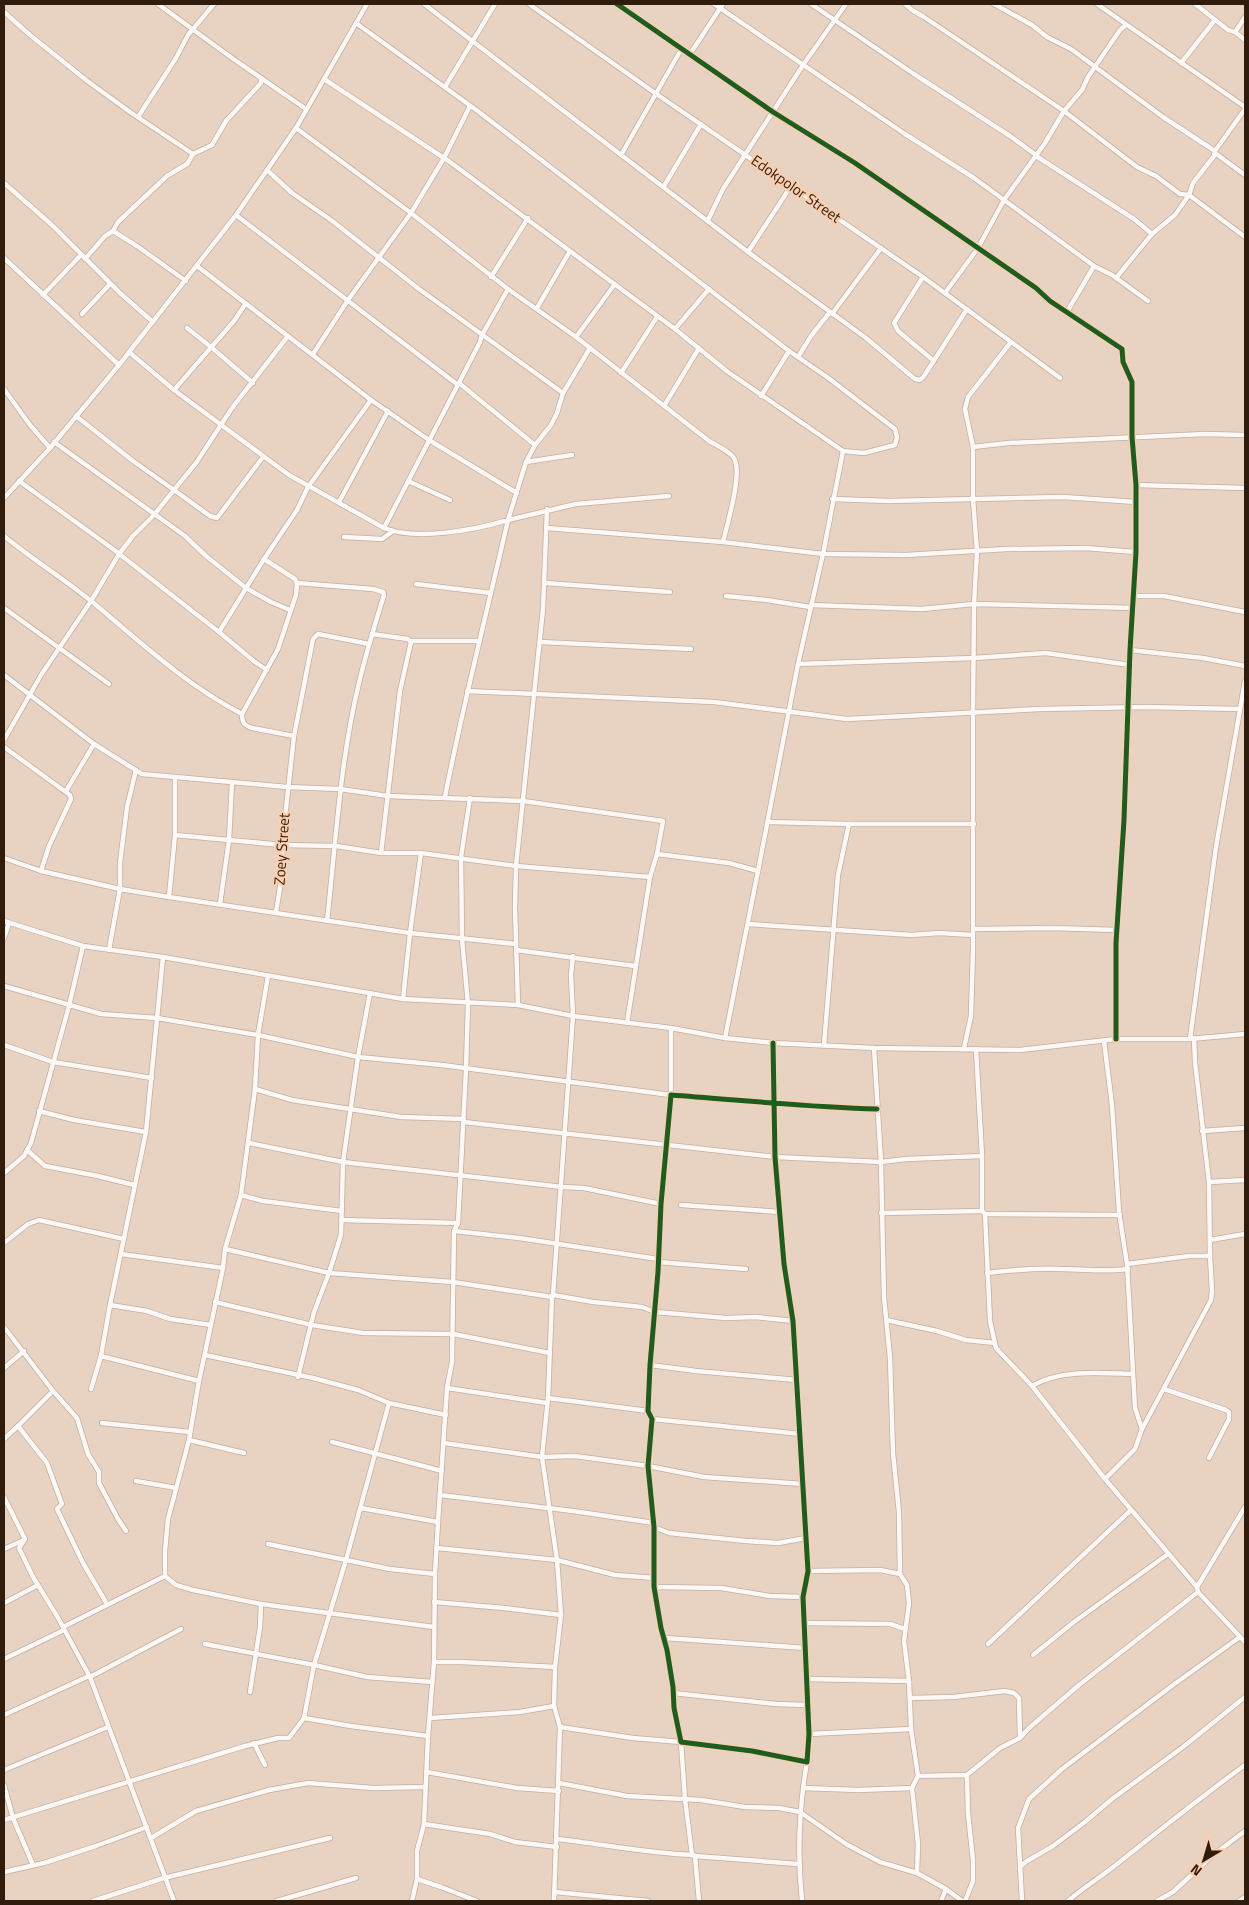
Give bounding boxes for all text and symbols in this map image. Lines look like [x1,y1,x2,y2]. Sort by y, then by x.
street label: Edokpolor Street [746,149,847,229]
street label: Zoey Street [268,811,296,886]
north arrow [1179,1835,1229,1885]
text: N [1185,1859,1206,1882]

